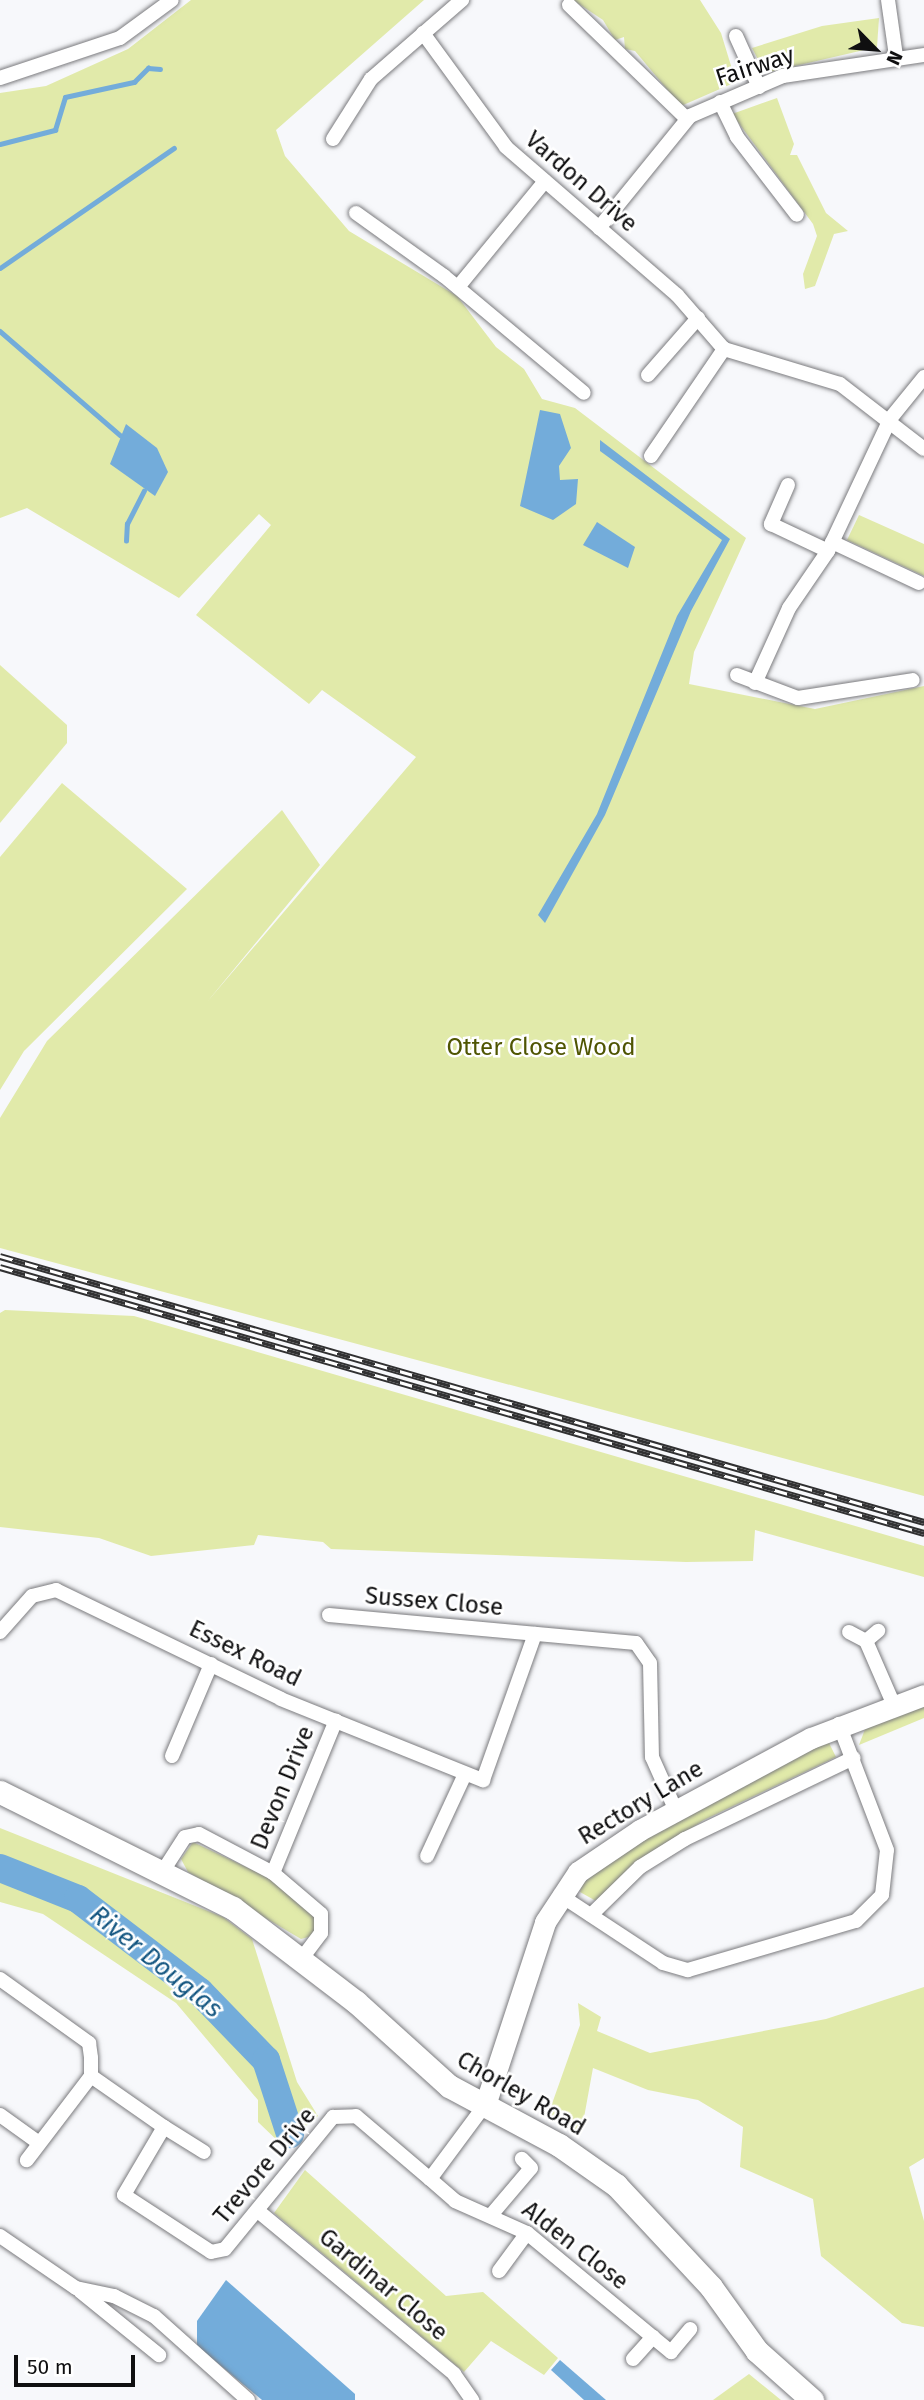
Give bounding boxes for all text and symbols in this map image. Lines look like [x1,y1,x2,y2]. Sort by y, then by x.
north arrow [840,14,910,84]
street label: Fairway [712,41,798,93]
text: N [881,48,908,69]
street label: Vardon Drive [519,126,643,238]
park label: Otter Close Wood [446,1034,636,1062]
street label: Sussex Close [364,1582,504,1622]
street label: Essex Road [184,1615,306,1693]
street label: Devon Drive [245,1722,321,1854]
street label: Rectory Lane [573,1755,709,1851]
water label: River Douglas [84,1899,228,2025]
street label: Chorley Road [451,2046,591,2142]
street label: Trevore Drive [208,2102,322,2230]
street label: Alden Close [516,2196,634,2296]
street label: Gardinar Close [313,2223,453,2347]
scale bar [18,2340,138,2384]
text: 50 m [27,2354,73,2380]

